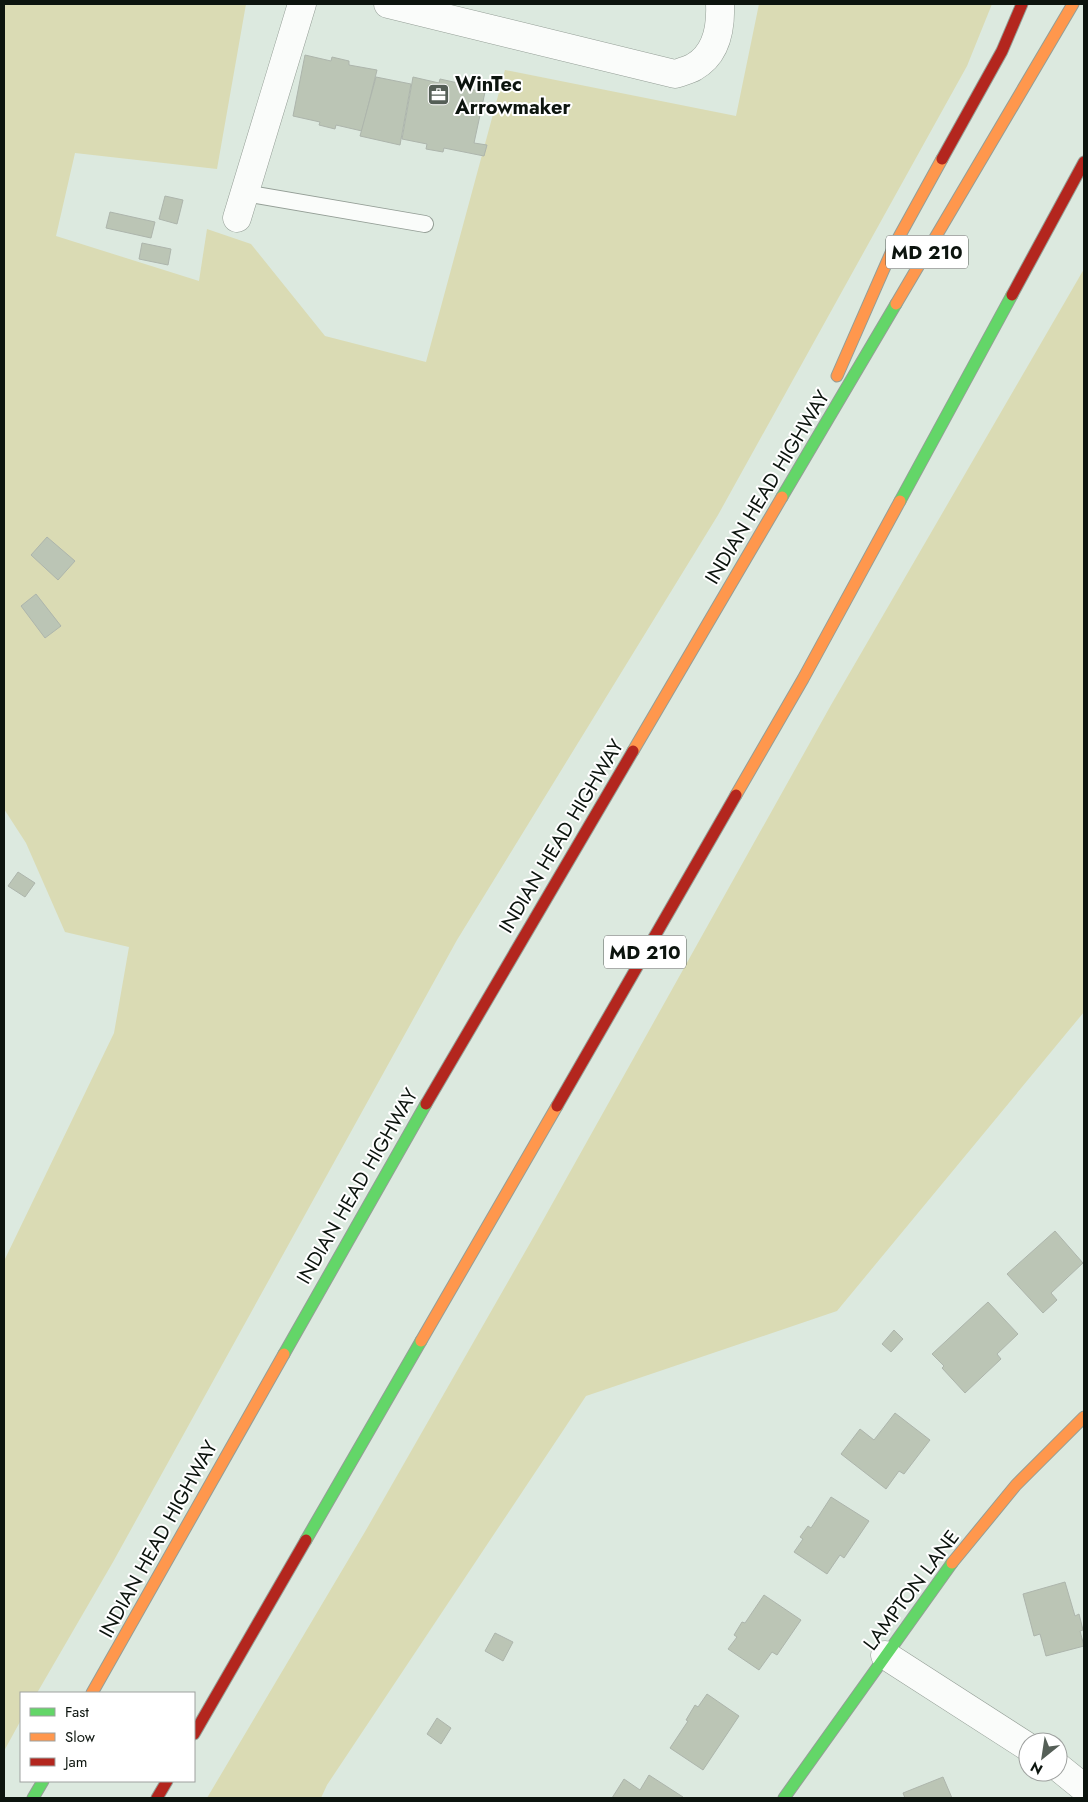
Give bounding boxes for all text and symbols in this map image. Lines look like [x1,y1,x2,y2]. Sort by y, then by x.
place label: WinTec Arrowmaker [454,70,571,122]
office icon: WinTec Arrowmaker [427,83,451,107]
road number: MD 210 [886,236,968,268]
street label: INDIAN HEAD HIGHWAY [698,384,837,590]
street label: INDIAN HEAD HIGHWAY [492,733,631,939]
road number: MD 210 [604,936,686,969]
street label: INDIAN HEAD HIGHWAY [289,1082,426,1289]
street label: INDIAN HEAD HIGHWAY [92,1435,225,1643]
street label: LAMPTON LANE [856,1524,966,1657]
legend [20,1692,195,1782]
text: Fast [65,1701,89,1723]
text: Slow [65,1726,96,1748]
north arrow [1018,1732,1068,1782]
text: Jam [63,1751,88,1773]
text: N [1027,1757,1046,1780]

